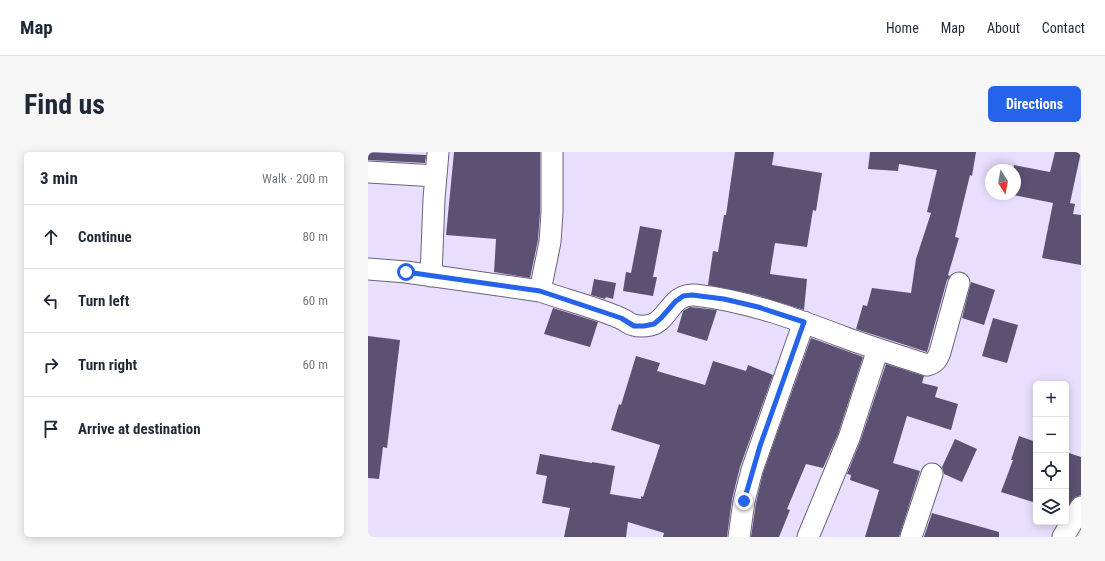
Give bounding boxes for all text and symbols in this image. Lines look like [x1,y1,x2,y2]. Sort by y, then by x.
text: Map [20,16,53,39]
text: Home [886,20,919,36]
text: Map [941,20,965,36]
text: About [987,20,1020,36]
text: Contact [1042,20,1085,36]
button: Directions [988,86,1081,122]
text: Find us [24,88,105,121]
north arrow [985,164,1021,200]
text: 3 min [40,168,78,188]
text: Walk · 200 m [262,171,328,186]
icon: ahead [40,226,62,248]
text: Continue [78,228,132,246]
text: 80 m [302,229,328,244]
route start [397,263,415,281]
icon: left [40,290,62,312]
text: Turn left [78,292,129,310]
text: 60 m [302,293,328,308]
icon: right [40,354,62,376]
text: Turn right [78,356,137,374]
text: 60 m [302,357,328,372]
map controls [1033,381,1069,525]
button: + [1033,381,1069,417]
button: − [1033,417,1069,453]
icon: arrive [40,418,62,440]
text: Arrive at destination [78,420,201,438]
button: locate [1033,453,1069,489]
button: layers [1033,489,1069,525]
route end [735,492,753,510]

